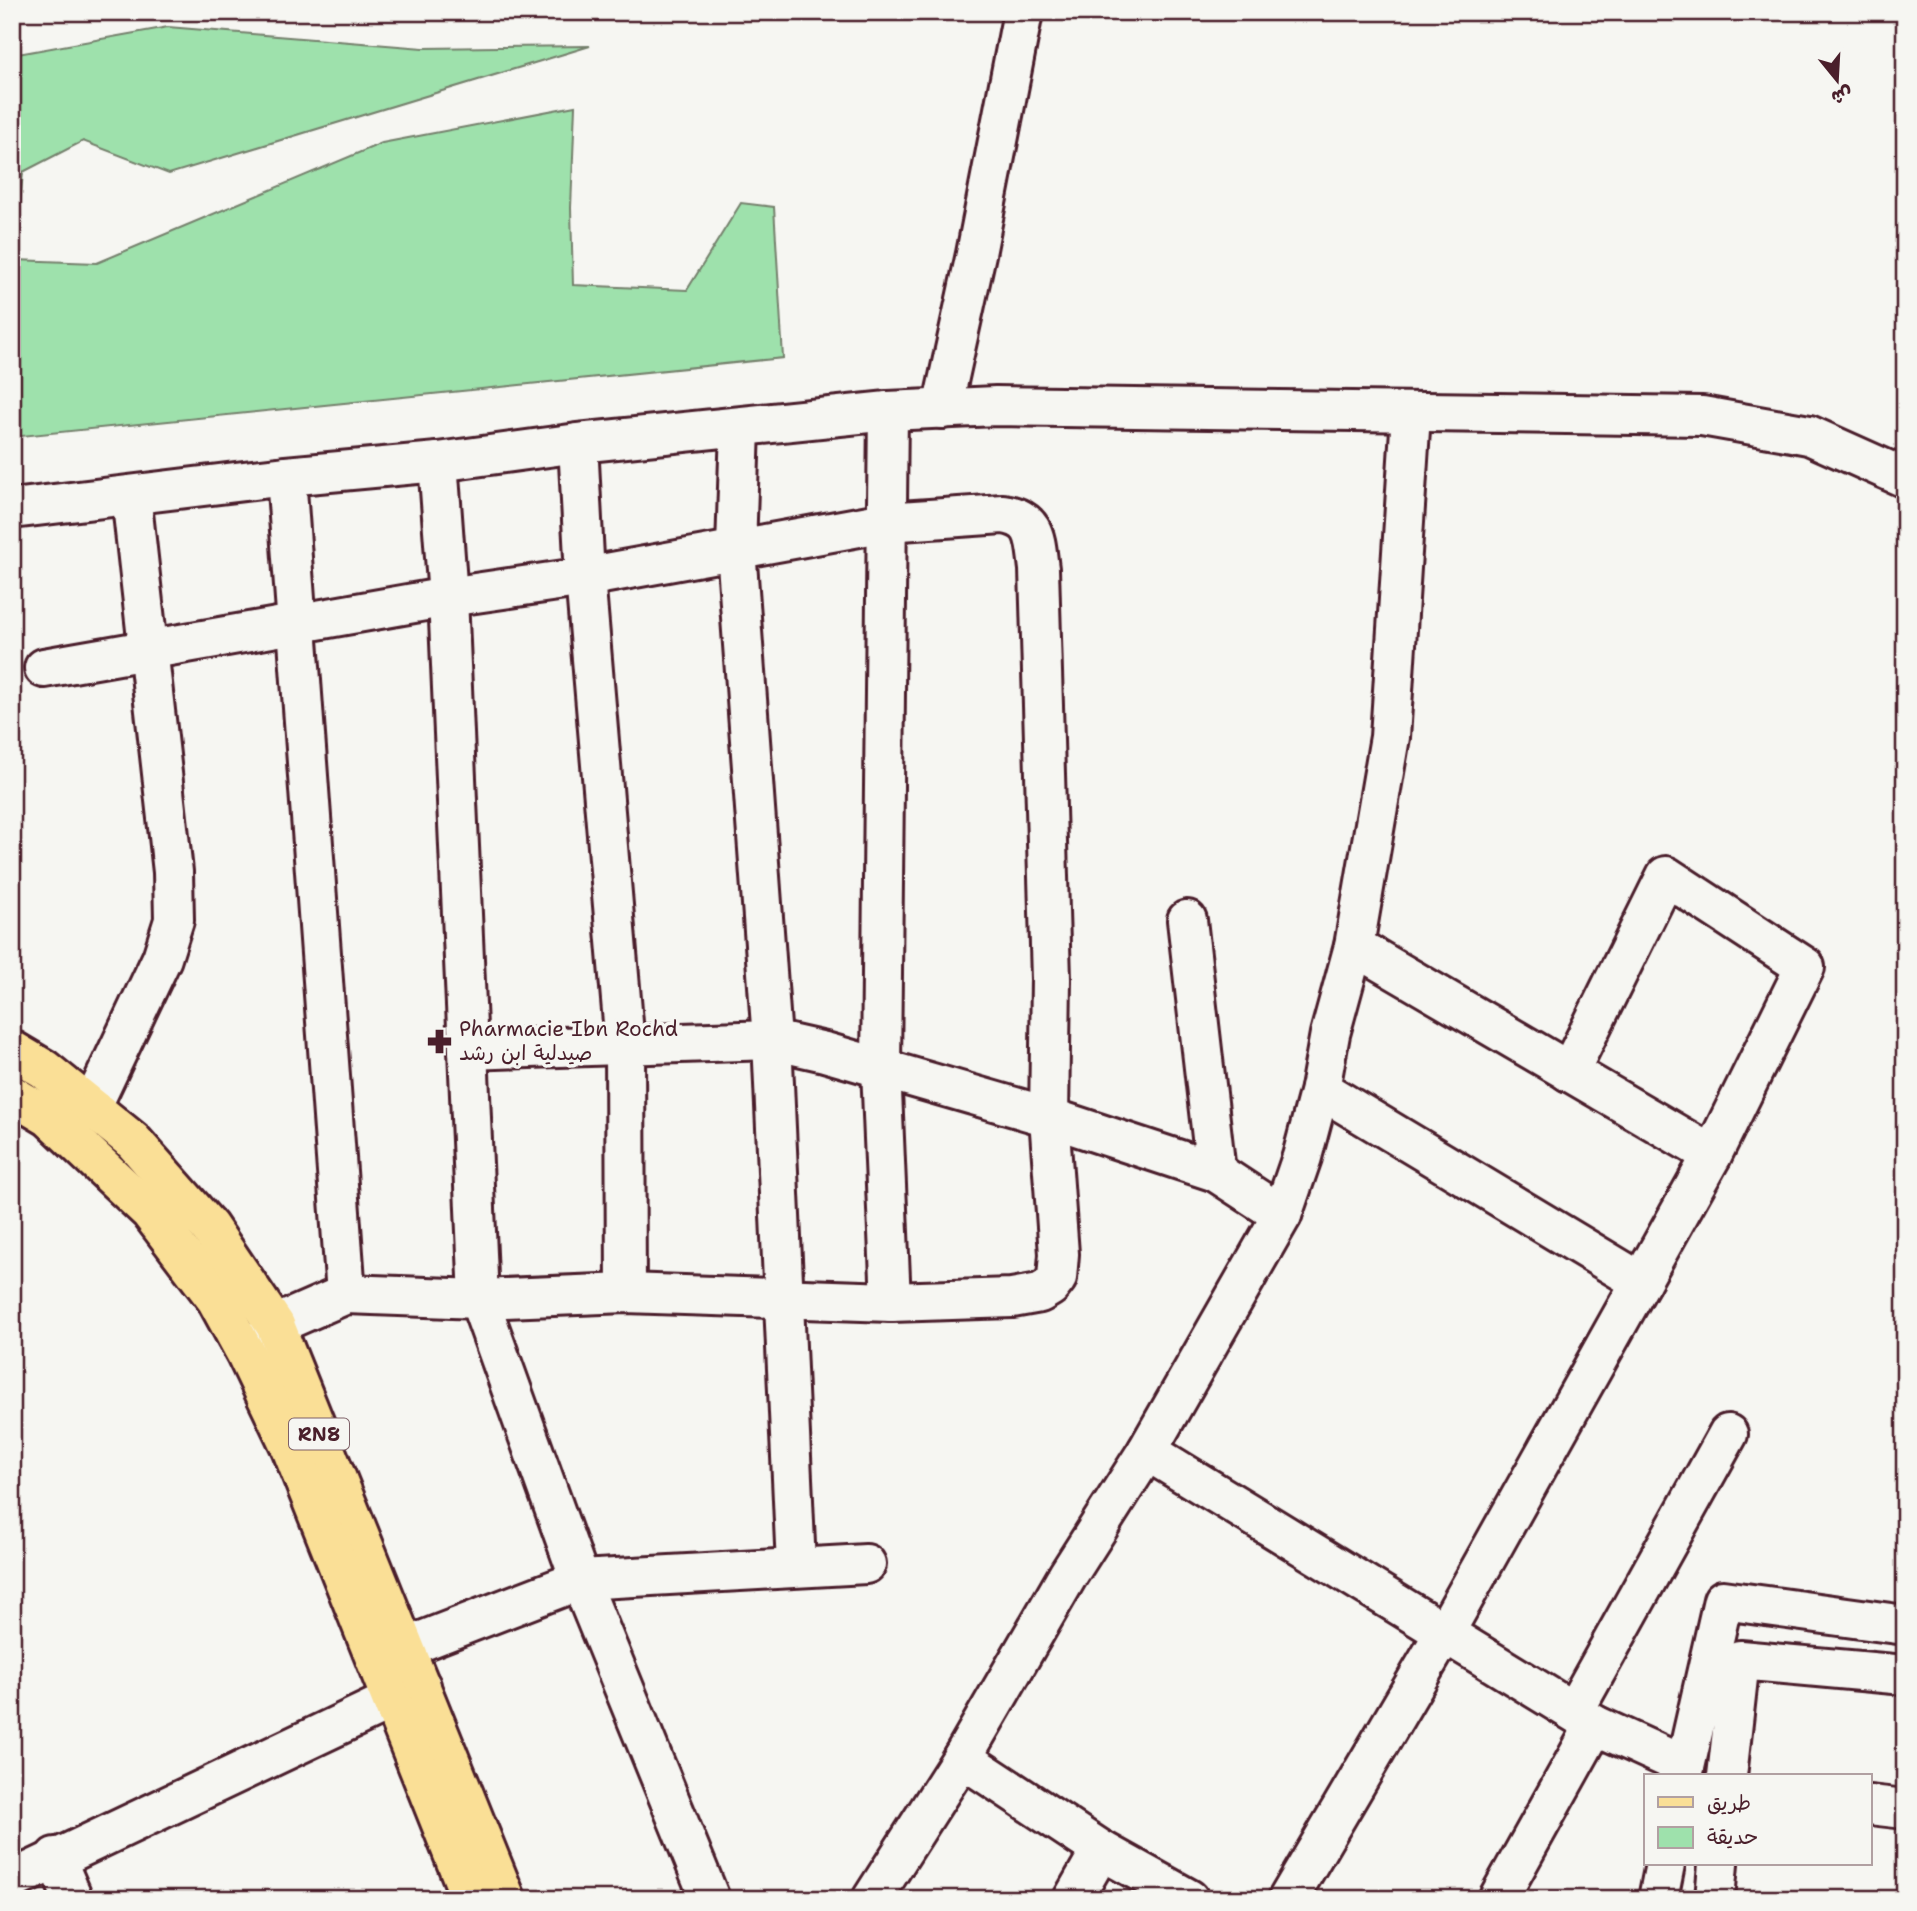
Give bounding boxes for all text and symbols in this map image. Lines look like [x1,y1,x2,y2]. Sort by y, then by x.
north arrow [1801,46,1871,116]
text: ش [1828,81,1856,111]
place label: Pharmacie Ibn Rochd صيدلية ابن رشد [459,1015,678,1067]
pharmacy icon: Pharmacie Ibn Rochd صيدلية ابن رشد [425,1027,453,1055]
road number: RN8 [289,1418,349,1450]
legend [1644,1774,1871,1866]
text: طريق [1707,1789,1751,1817]
text: حديقة [1707,1823,1758,1851]

